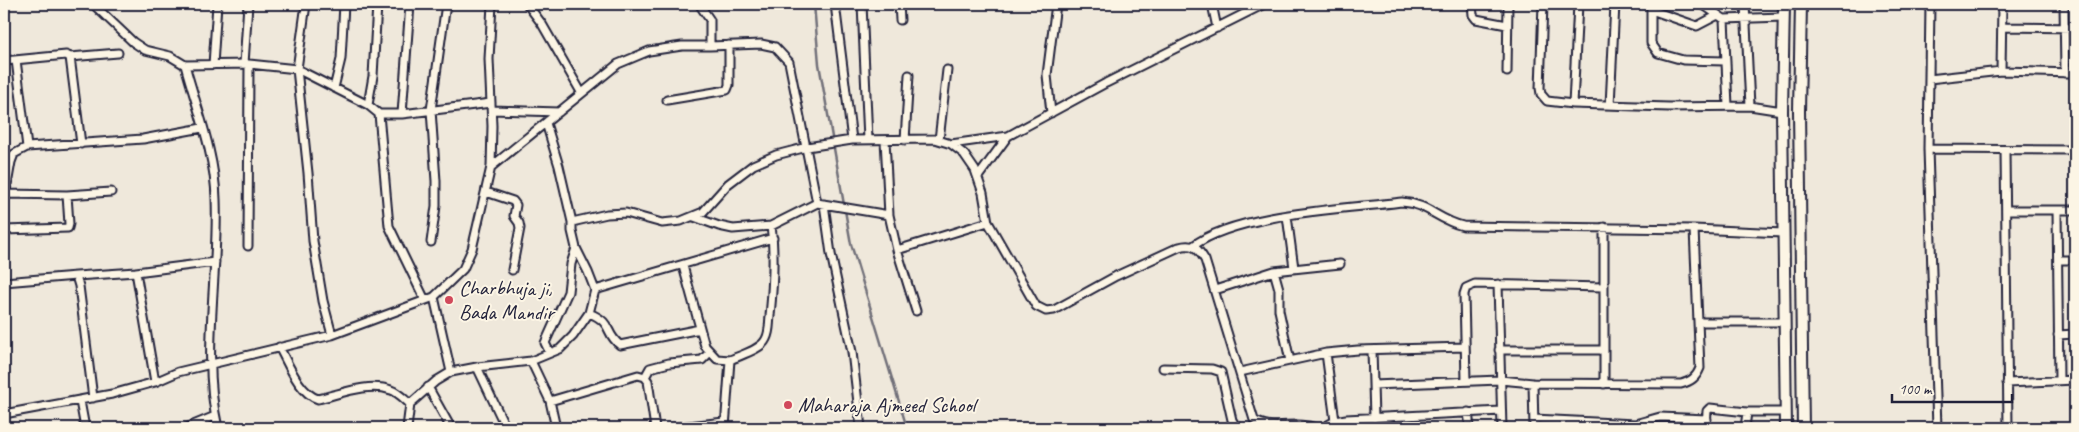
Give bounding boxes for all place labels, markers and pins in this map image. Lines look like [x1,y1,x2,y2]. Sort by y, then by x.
place label: Charbhuja ji, Bada Mandir [459,275,556,325]
marker: Charbhuja ji, Bada Mandir [443,294,455,306]
place label: Maharaja Ajmeed School [798,392,979,418]
marker: Maharaja Ajmeed School [782,399,794,411]

